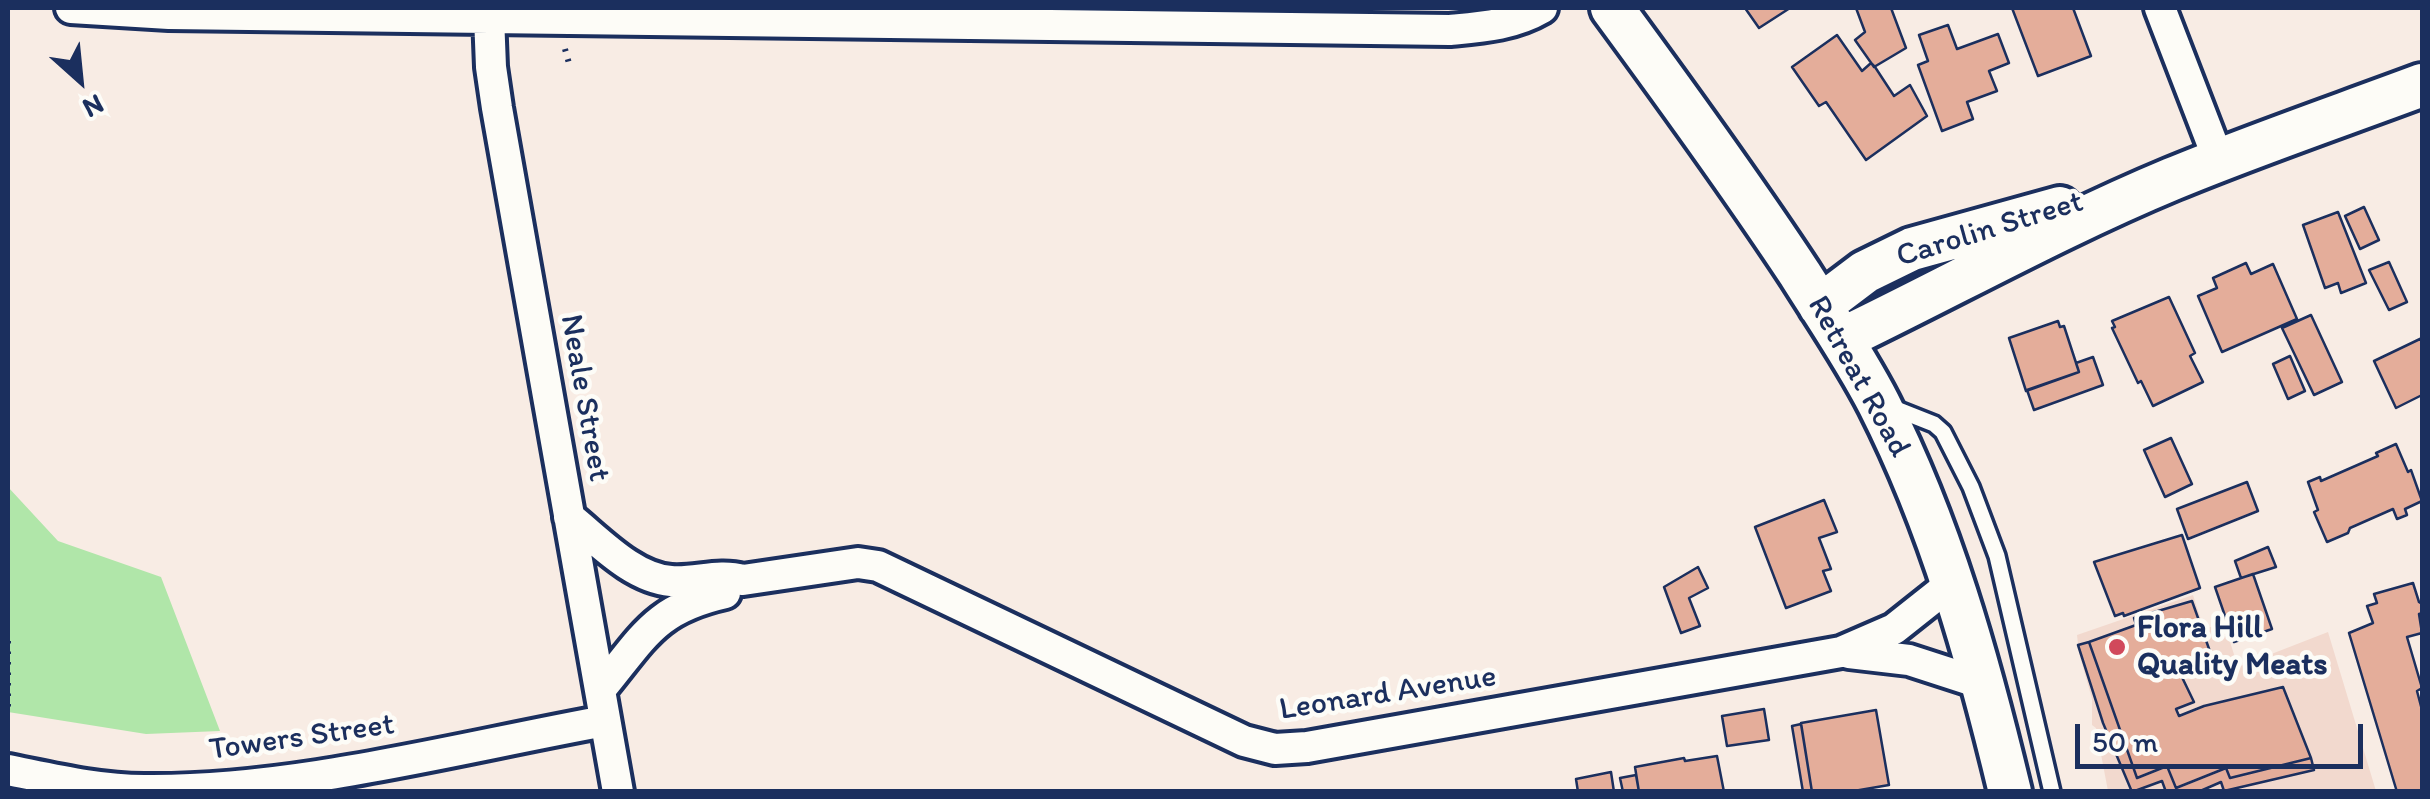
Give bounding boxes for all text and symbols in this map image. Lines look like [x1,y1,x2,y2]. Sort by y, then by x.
north arrow [30,30,130,130]
text: N [77,87,110,126]
street label: Carolin Street [1892,183,2088,277]
street label: Retreat Road [1798,290,1918,464]
street label: Neale Street [550,312,618,484]
place label: Flora Hill Quality Meats [2137,610,2328,685]
marker: Flora Hill Quality Meats [2106,636,2128,658]
street label: Leonard Avenue [1277,658,1499,730]
scale bar [2080,704,2368,766]
street label: Towers Street [207,706,397,770]
text: 50 m [2092,723,2158,760]

